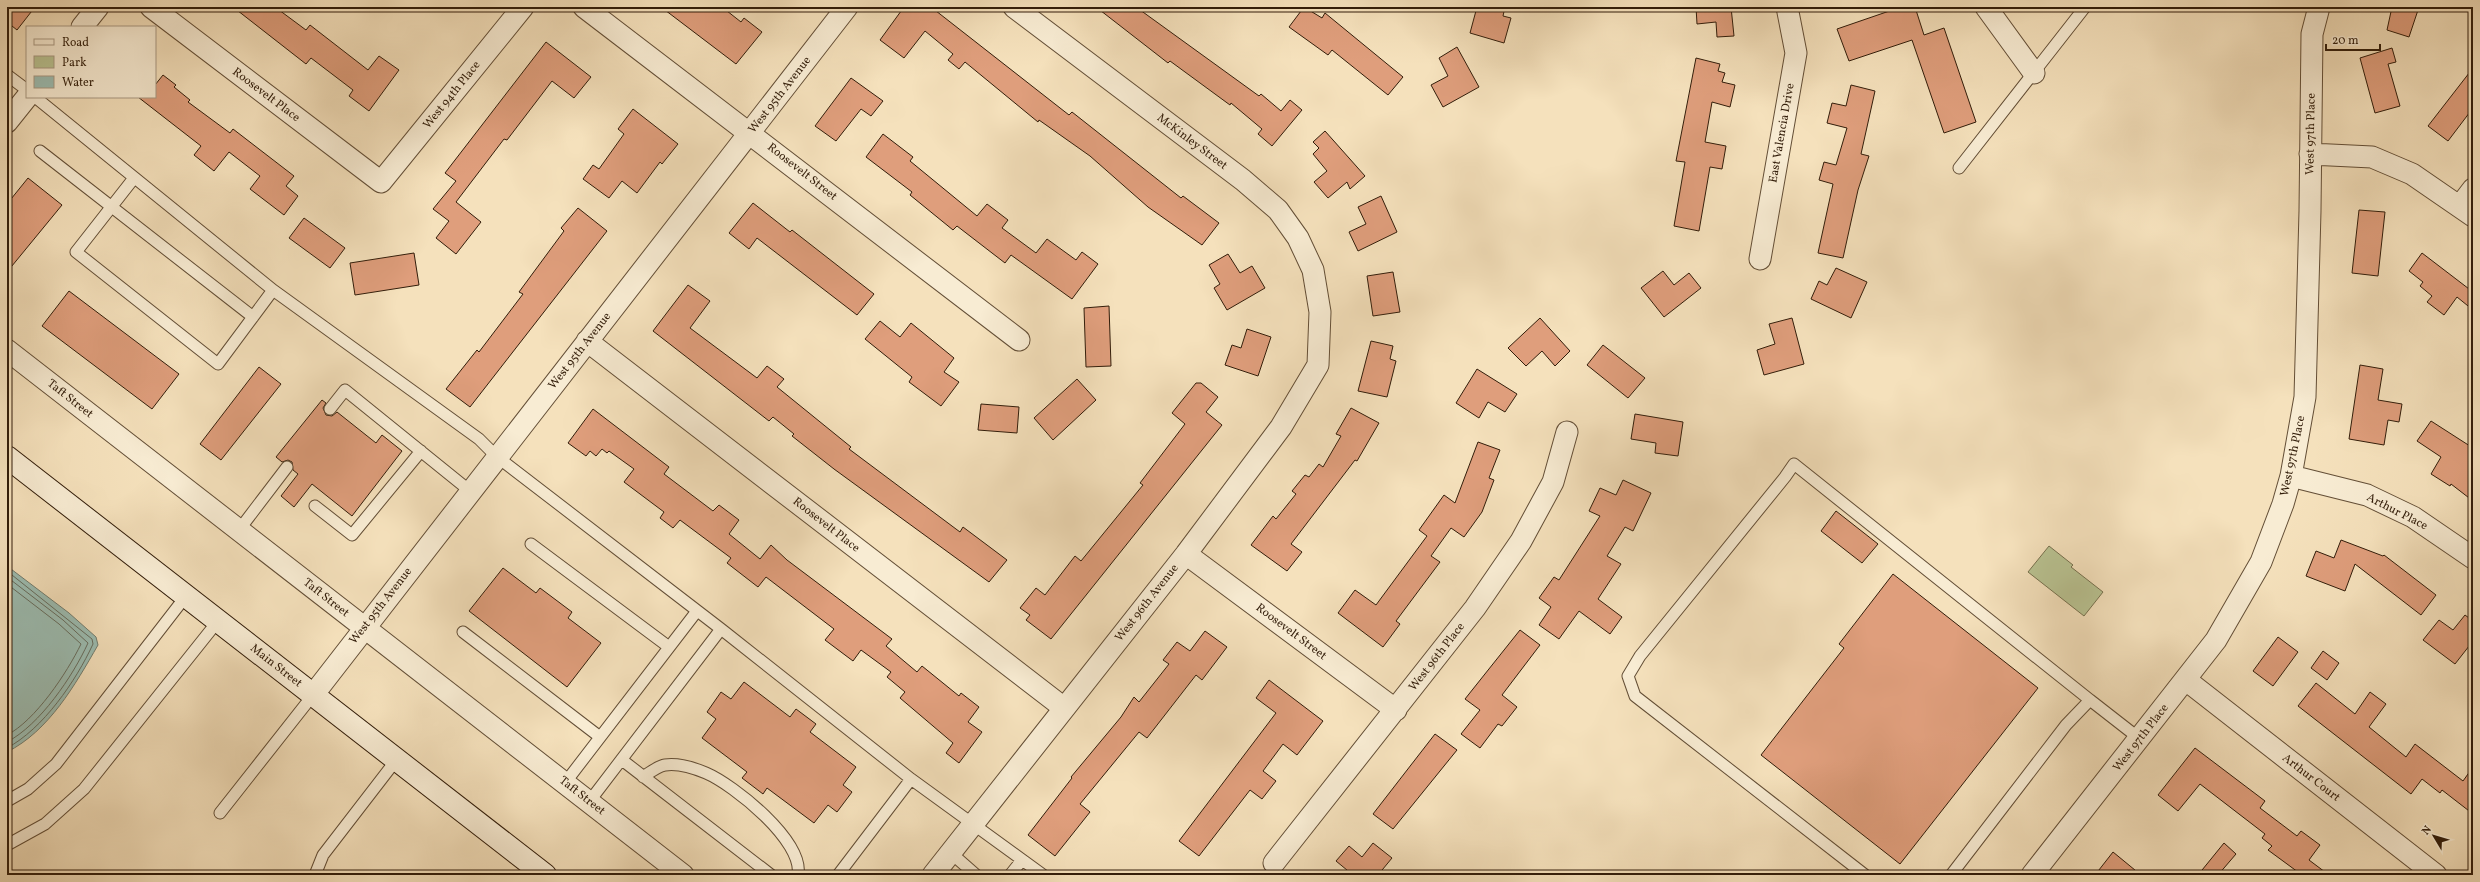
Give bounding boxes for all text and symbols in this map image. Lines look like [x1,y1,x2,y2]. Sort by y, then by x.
legend [26,26,156,98]
scale bar [2326,26,2380,52]
text: 20 m [2332,33,2359,49]
text: Road [62,35,89,51]
street label: West 95th Avenue [745,53,815,137]
text: Park [62,55,87,71]
street label: West 94th Place [420,57,485,132]
street label: Roosevelt Place [229,64,303,126]
text: Water [62,75,94,91]
street label: East Valencia Drive [1765,82,1799,184]
street label: West 97th Place [2302,93,2320,175]
street label: McKinley Street [1153,110,1231,174]
street label: Roosevelt Street [764,140,840,204]
street label: West 95th Avenue [545,309,615,393]
street label: Taft Street [44,376,96,422]
street label: West 97th Place [2277,414,2309,498]
street label: Arthur Place [2364,490,2431,534]
street label: Roosevelt Place [789,494,863,556]
street label: West 96th Avenue [1112,561,1183,645]
street label: West 95th Avenue [346,564,416,648]
street label: Taft Street [300,575,352,621]
street label: Roosevelt Street [1252,600,1330,664]
street label: West 96th Place [1405,619,1469,694]
street label: Main Street [247,641,305,691]
street label: West 97th Place [2109,701,2173,775]
street label: Arthur Court [2279,750,2343,806]
street label: Taft Street [556,773,608,819]
north arrow [2414,816,2454,856]
text: N [2419,823,2436,839]

